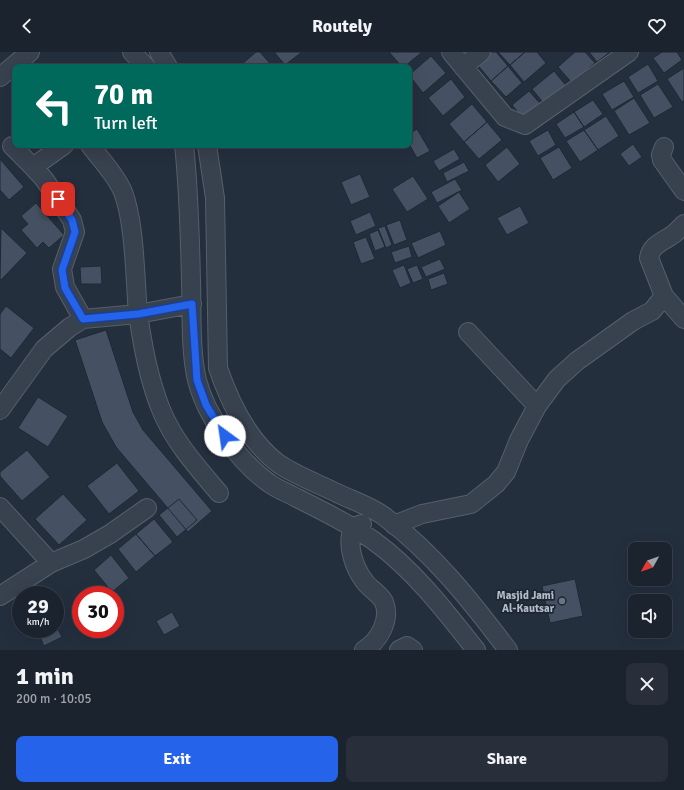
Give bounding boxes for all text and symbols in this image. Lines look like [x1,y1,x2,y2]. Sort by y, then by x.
icon: back [16,15,38,37]
text: Routely [312,15,372,37]
icon: heart [646,15,668,37]
text: 70 m [94,78,153,112]
icon: left [28,80,80,132]
text: Turn left [94,112,157,134]
pin [41,182,75,216]
icon: arrive [47,188,69,210]
position arrow [204,415,246,457]
north arrow [628,542,672,586]
map controls [628,542,672,638]
speed limit sign: 30 [72,586,124,638]
place label: Masjid Jami Al-Kautsar [497,589,555,615]
text: 29 [27,594,49,619]
button: sound [628,594,672,638]
marker: Masjid Jami Al-Kautsar [557,596,567,606]
text: km/h [27,616,49,628]
text: 1 min [16,661,74,691]
button: close [626,663,668,705]
text: 200 m · 10:05 [16,691,92,707]
button: Exit [16,736,338,782]
button: Share [346,736,668,782]

